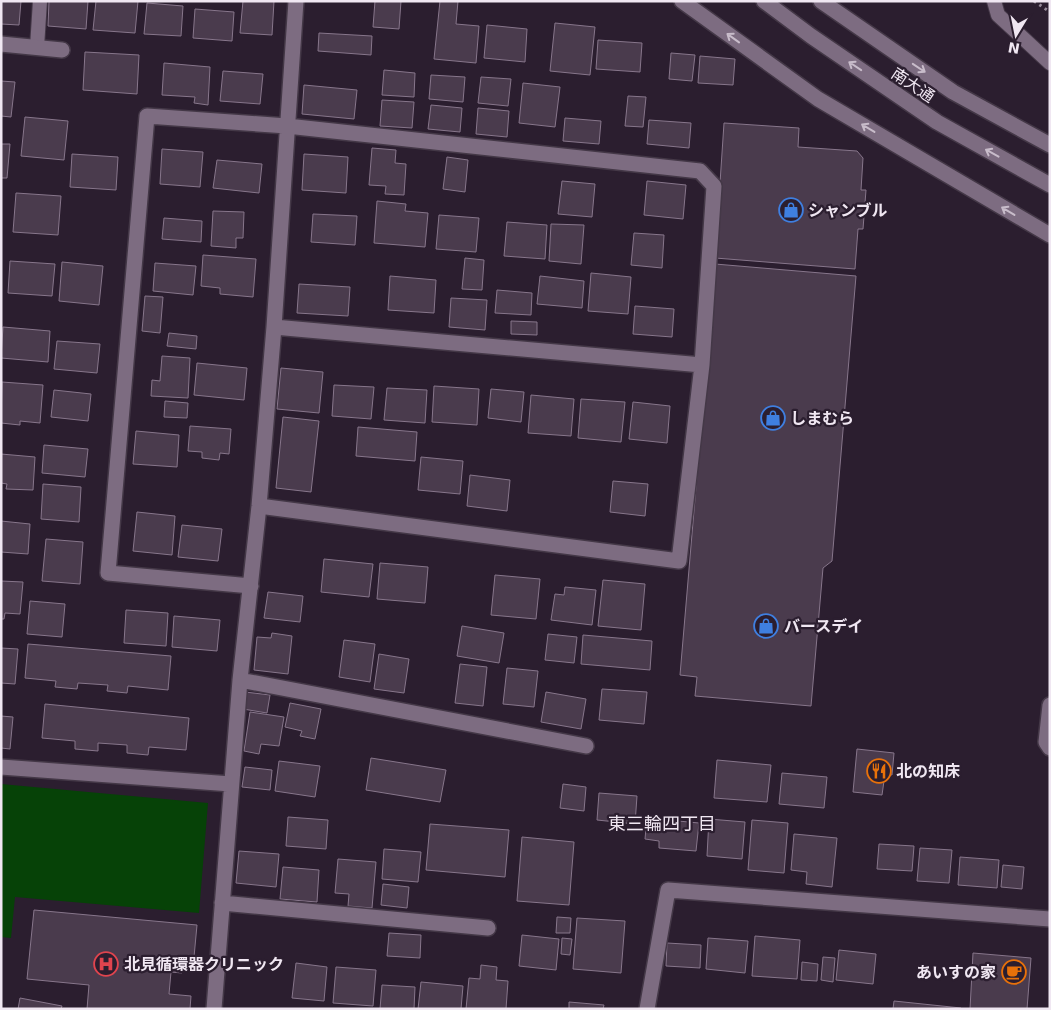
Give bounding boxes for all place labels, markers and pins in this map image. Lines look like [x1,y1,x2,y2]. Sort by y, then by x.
shop icon: シャンブル [778,197,804,223]
place label: シャンブル [808,201,888,220]
shop icon: しまむら [760,405,786,431]
place label: しまむら [790,409,854,428]
shop icon: バースデイ [753,613,779,639]
place label: バースデイ [784,617,863,636]
restaurant icon: 北の知床 [866,758,892,784]
place label: 北の知床 [896,762,960,781]
hospital icon: 北見循環器クリニック [93,951,119,977]
place label: 北見循環器クリニック [124,955,284,974]
cafe icon: あいすの家 [1001,959,1027,985]
place label: あいすの家 [916,963,996,982]

